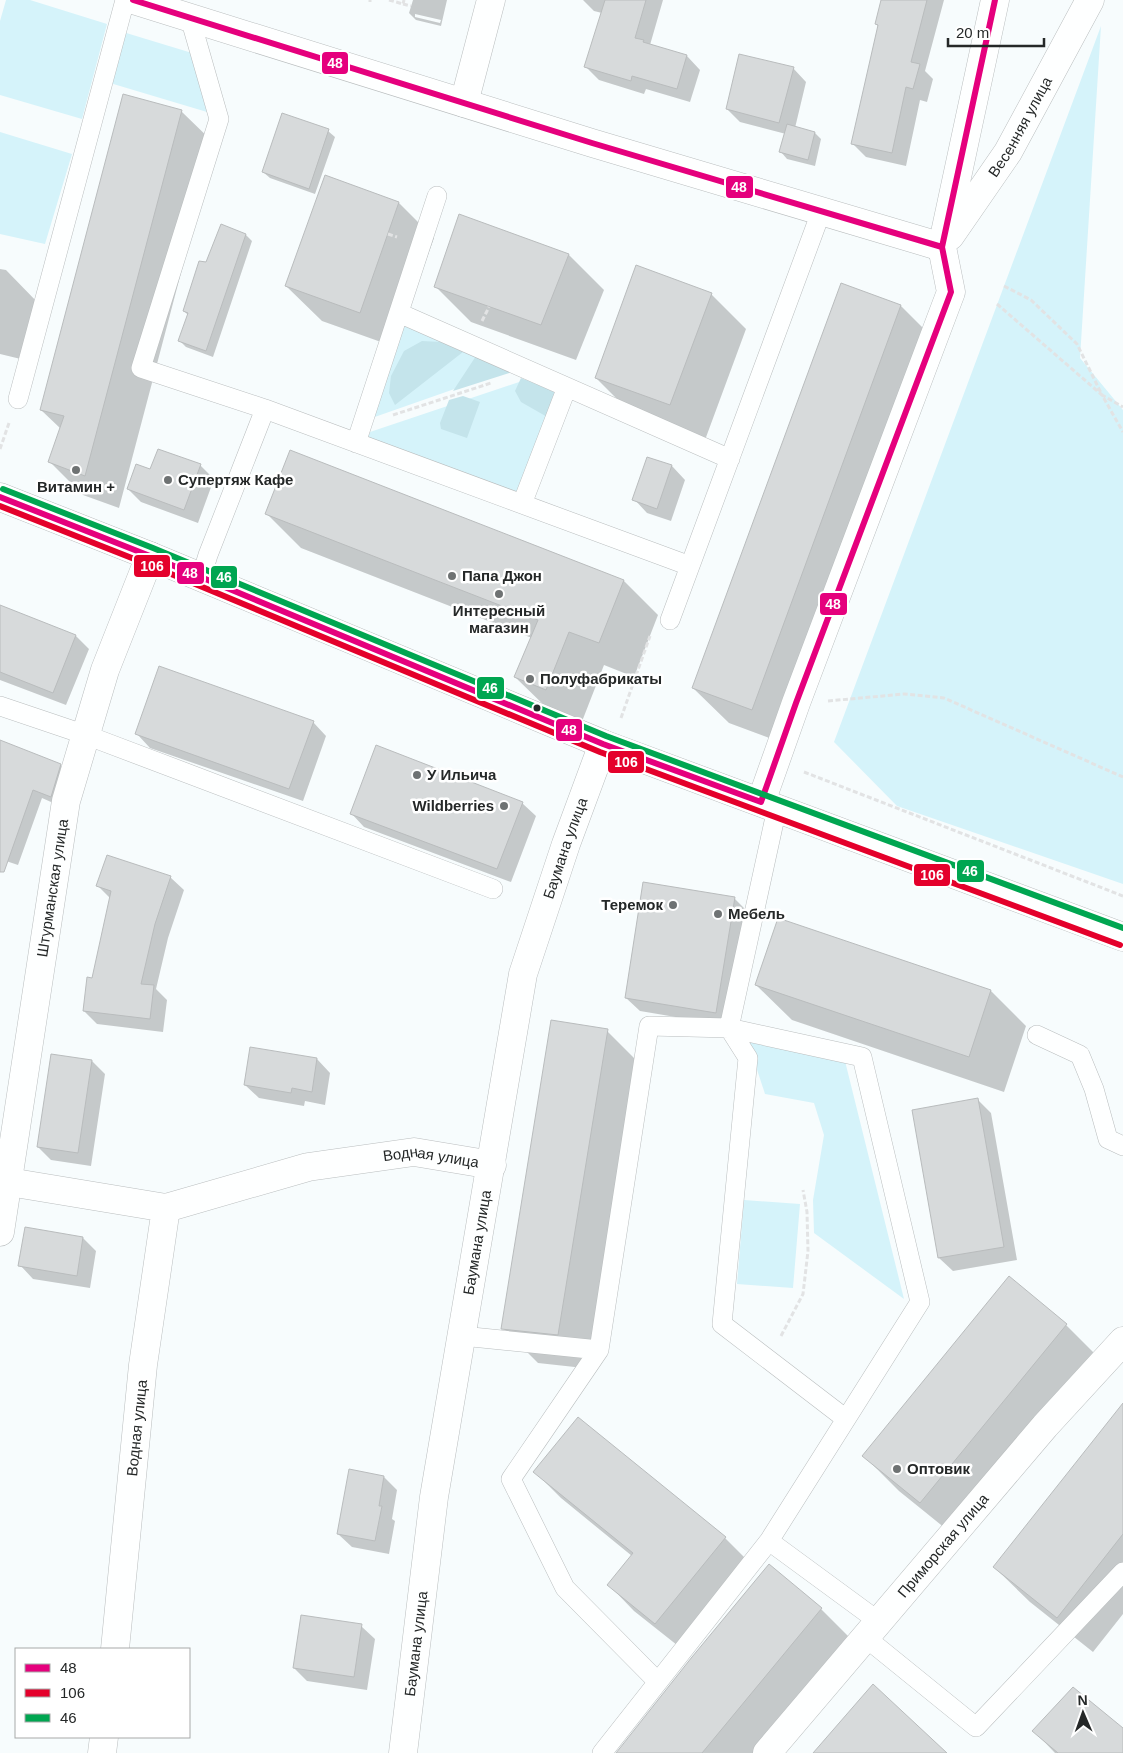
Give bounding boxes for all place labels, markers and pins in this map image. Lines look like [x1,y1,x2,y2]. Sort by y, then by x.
marker: Витамин + [70,464,82,476]
place label: Супертяж Кафе [178,471,293,488]
marker: Супертяж Кафе [162,474,174,486]
place label: Витамин + [37,478,115,495]
place label: Папа Джон [462,567,542,584]
marker: Папа Джон [446,570,458,582]
marker: Интересный магазин [493,588,505,600]
place label: Интересный магазин [453,602,545,636]
place label: Полуфабрикаты [540,670,662,687]
marker: Полуфабрикаты [524,673,536,685]
unlabelled marker [532,703,542,713]
place label: У Ильича [427,766,497,783]
marker: У Ильича [411,769,423,781]
place label: Wildberries [412,797,494,814]
marker: Wildberries [498,800,510,812]
place label: Теремок [601,896,663,913]
marker: Теремок [667,899,679,911]
place label: Мебель [728,905,785,922]
marker: Мебель [712,908,724,920]
place label: Оптовик [907,1460,970,1477]
marker: Оптовик [891,1463,903,1475]

